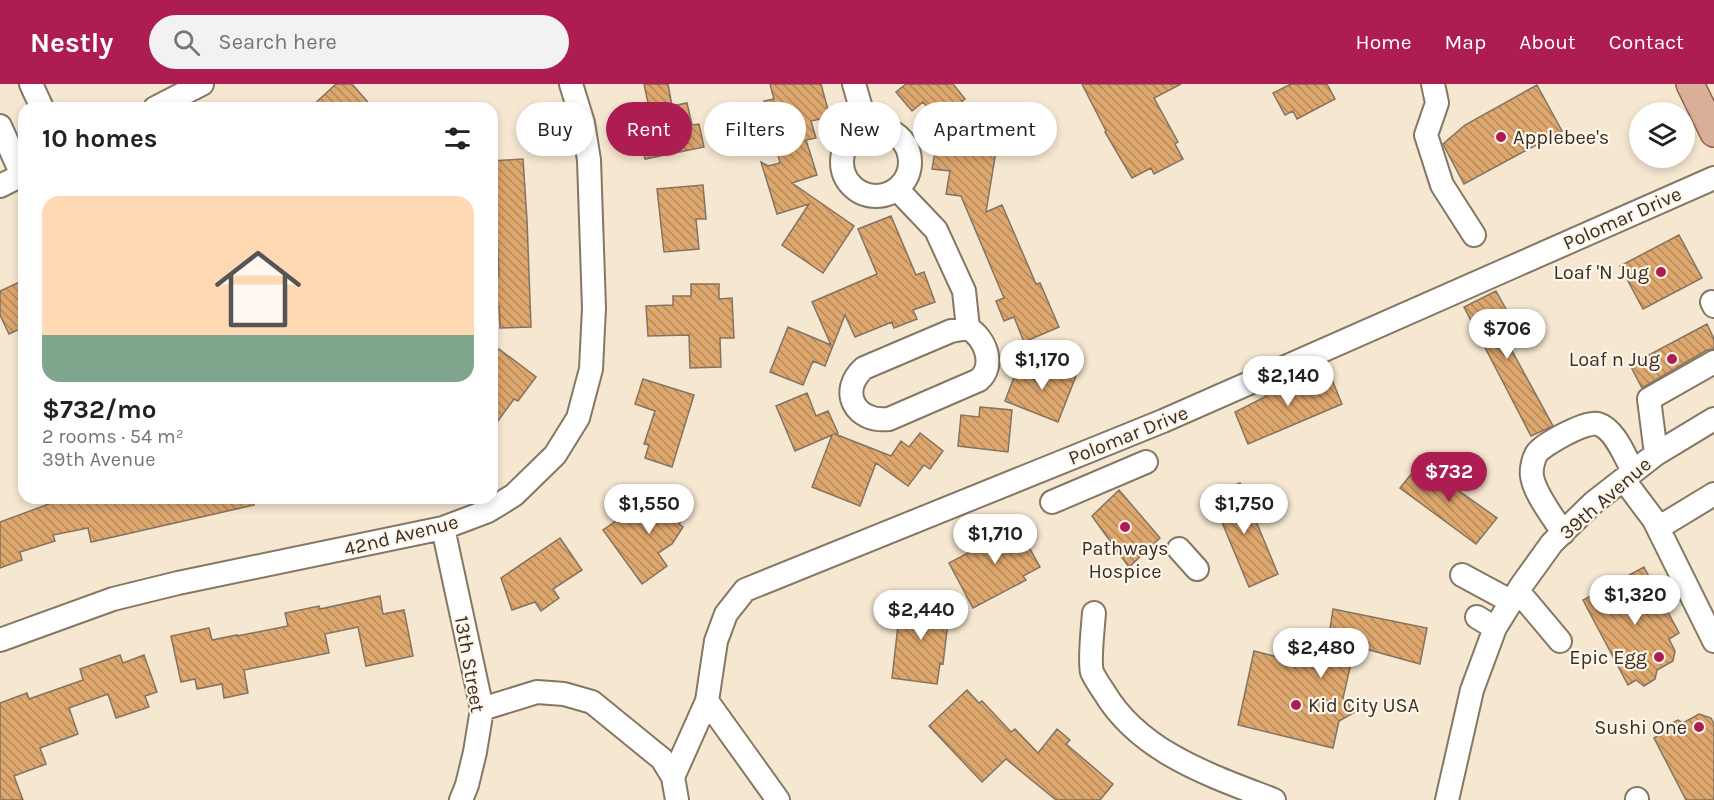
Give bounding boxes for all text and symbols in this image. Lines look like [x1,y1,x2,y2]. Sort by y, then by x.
search box [149,15,569,69]
text: Nestly [30,26,113,59]
icon: search [170,26,203,59]
text: Search here [218,29,337,55]
text: Home [1356,30,1412,54]
text: Map [1445,30,1486,54]
text: About [1519,30,1576,54]
text: Contact [1609,30,1684,54]
chip: Buy [516,102,594,156]
chip: Rent [606,102,692,156]
chip: Filters [704,102,806,156]
chip: New [818,102,901,156]
chip: Apartment [913,102,1057,156]
map controls [1629,102,1695,168]
button: layers [1629,102,1695,168]
icon: filters [441,122,474,155]
text: 10 homes [42,123,157,154]
place label: Applebee's [1513,126,1609,149]
marker: Applebee's [1494,130,1508,144]
street label: Polomar Drive [1560,182,1685,255]
icon: home [204,235,312,343]
place label: Loaf 'N Jug [1554,261,1649,284]
marker: Loaf 'N Jug [1654,265,1668,279]
pin: $706 [1471,309,1543,360]
text: $706 [1483,317,1531,340]
pin: $1,170 [993,340,1091,391]
text: $1,170 [1014,348,1070,371]
place label: Loaf n Jug [1569,348,1660,371]
marker: Loaf n Jug [1665,352,1679,366]
pin: $2,140 [1239,356,1337,407]
text: $2,140 [1257,364,1319,387]
text: $732/mo [42,394,156,425]
street label: Polomar Drive [1065,401,1191,470]
text: 2 rooms · 54 m² [42,425,184,448]
text: 39th Avenue [42,448,156,471]
pin: $732 [1413,452,1485,503]
street label: 39th Avenue [1555,452,1656,544]
text: $732 [1425,460,1473,483]
pin: $1,550 [600,484,698,535]
pin: $1,750 [1195,484,1293,535]
text: $1,550 [618,492,680,515]
text: $1,750 [1214,492,1274,515]
street label: 42nd Avenue [341,510,461,561]
pin: $1,710 [946,514,1044,565]
marker: Pathways Hospice [1118,520,1132,534]
text: $1,710 [967,522,1023,545]
place label: Pathways Hospice [1082,537,1169,583]
pin: $1,320 [1586,575,1684,626]
text: $1,320 [1603,583,1667,606]
pin: $2,440 [872,590,970,641]
text: $2,440 [887,598,955,621]
street label: 13th Street [450,614,489,715]
pin: $2,480 [1272,628,1370,679]
text: $2,480 [1287,636,1355,659]
place label: Epic Egg [1569,646,1647,669]
marker: Epic Egg [1652,650,1666,664]
place label: Kid City USA [1308,694,1419,717]
marker: Kid City USA [1289,698,1303,712]
place label: Sushi One [1594,716,1687,739]
marker: Sushi One [1692,720,1706,734]

